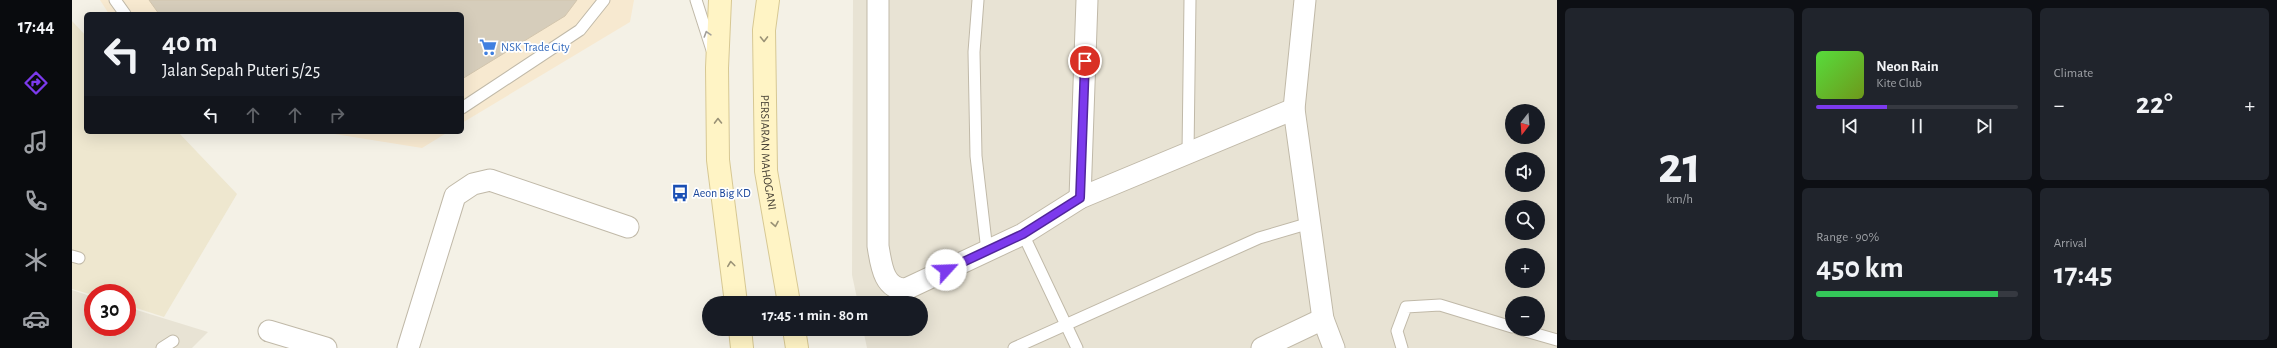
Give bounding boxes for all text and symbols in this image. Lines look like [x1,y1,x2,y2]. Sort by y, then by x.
text: 17:44 [18,18,54,36]
icon: left [96,28,148,80]
text: 40 m [162,29,218,57]
one-way arrow [703,31,711,38]
one-way arrow [760,36,768,42]
supermarket icon: NSK Trade City [478,37,498,57]
place label: NSK Trade City [501,41,570,54]
pin [1068,44,1102,78]
icon: arrive [1074,50,1096,72]
text: Neon Rain [1876,59,1939,74]
text: Jalan Sepah Puteri 5/25 [162,62,320,80]
text: Climate [2054,67,2093,80]
icon: directions [22,69,50,97]
text: Kite Club [1876,77,1922,90]
text: 22° [2136,89,2173,119]
text: − [2054,94,2064,116]
text: + [2244,94,2255,116]
street label: PERSIARAN MAHOGANI [759,95,779,211]
icon: left [200,104,222,126]
icon: ahead [242,104,264,126]
icon: ahead [284,104,306,126]
icon: right [326,104,348,126]
north arrow [1505,104,1545,144]
map controls [1505,104,1545,336]
icon: previous [1839,115,1861,137]
icon: pause [1906,115,1928,137]
icon: next [1973,115,1995,137]
one-way arrow [714,118,722,124]
icon: music [22,128,50,156]
text: 21 [1658,140,1701,192]
button: sound [1505,152,1545,192]
bus stop icon: Aeon Big KD [670,183,690,203]
icon: phone [22,187,50,215]
place label: Aeon Big KD [693,187,751,199]
text: km/h [1666,193,1693,206]
button: search [1505,200,1545,240]
one-way arrow [770,221,779,227]
text: Range · 90% [1816,231,1879,244]
text: Arrival [2054,237,2087,250]
icon: climate [22,246,50,274]
button: + [1505,248,1545,288]
position arrow [925,249,967,291]
text: 450 km [1816,253,1904,283]
text: 17:45 [2054,259,2112,289]
one-way arrow [727,261,736,267]
speed limit sign: 30 [84,284,136,336]
button: − [1505,296,1545,336]
icon: car [22,305,50,333]
text: 17:45 · 1 min · 80 m [762,308,868,323]

